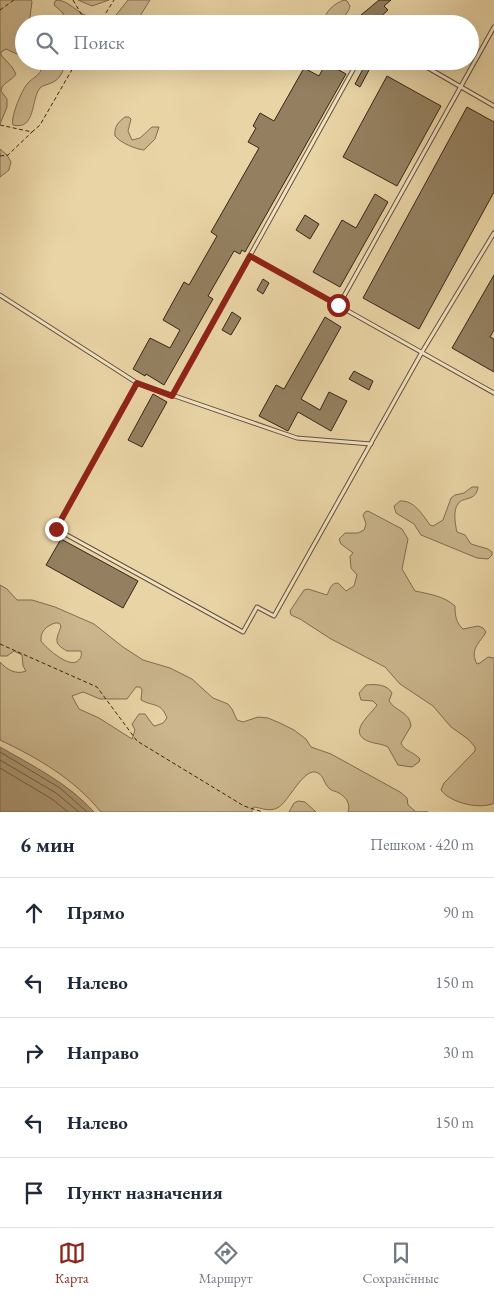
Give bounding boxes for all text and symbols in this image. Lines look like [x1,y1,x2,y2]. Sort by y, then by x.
search box [15,15,479,70]
icon: search [33,29,61,57]
text: Поиск [73,30,125,55]
route start [327,294,350,317]
route end [45,518,68,541]
text: 6 мин [20,831,75,858]
text: Пешком · 420 m [370,834,474,855]
icon: ahead [20,899,48,927]
text: Прямо [67,900,125,925]
text: 90 m [443,902,474,923]
icon: left [20,969,48,997]
text: Налево [67,970,128,995]
text: 150 m [435,972,474,993]
icon: right [20,1039,48,1067]
text: Направо [67,1040,139,1065]
text: 30 m [443,1042,474,1063]
icon: left [20,1109,48,1137]
text: Налево [67,1110,128,1135]
text: 150 m [435,1112,474,1133]
icon: arrive [20,1179,48,1207]
text: Пункт назначения [67,1180,223,1205]
tab: Карта [55,1239,89,1287]
tab: Маршрут [199,1239,252,1287]
tab: Сохранённые [363,1239,439,1287]

